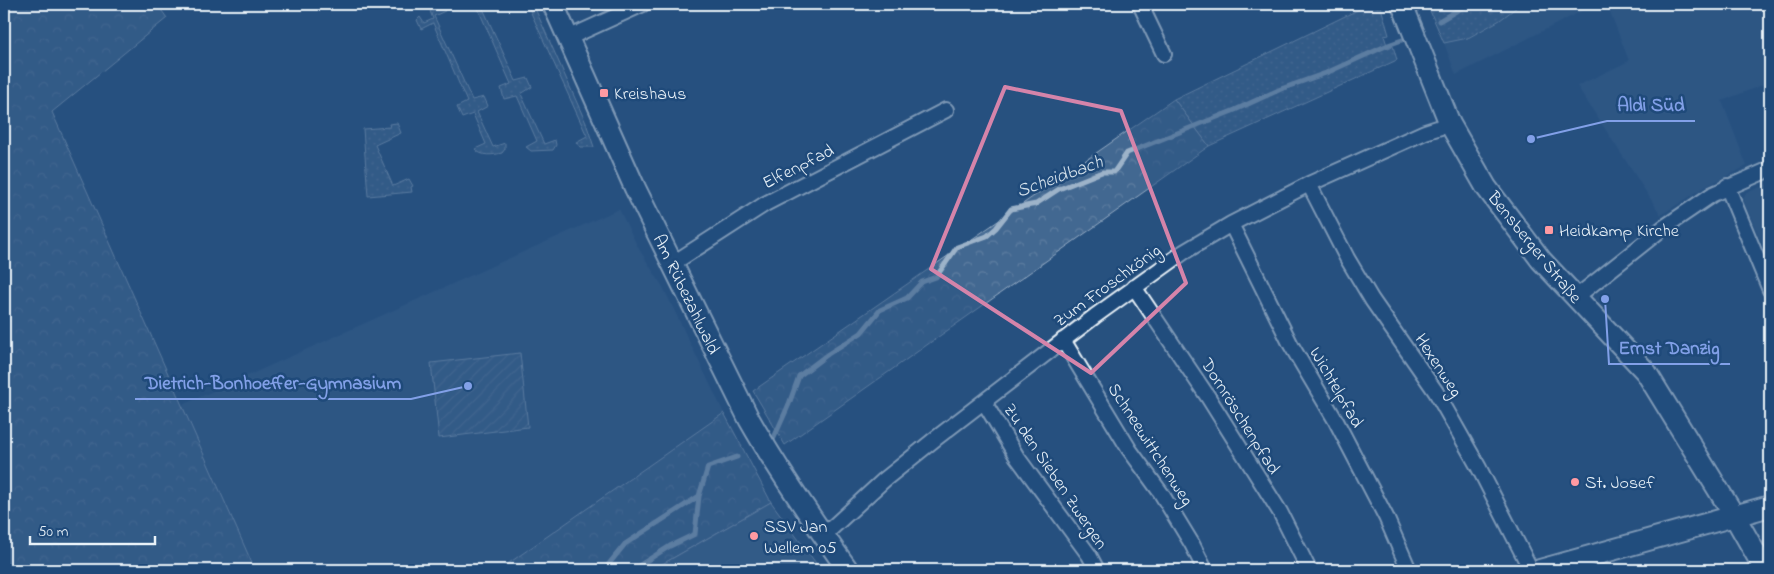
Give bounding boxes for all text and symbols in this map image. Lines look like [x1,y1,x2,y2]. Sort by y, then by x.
place label: Kreishaus [614,82,686,108]
marker: Kreishaus [598,87,610,99]
callout: Aldi Süd [1607,87,1695,121]
text: Aldi Süd [1617,93,1685,120]
street label: Elfenpfad [759,139,839,197]
water label: Scheidbach [1013,149,1108,205]
street label: Bensberger Straße [1479,186,1588,311]
place label: Heidkamp Kirche [1559,219,1680,245]
marker: Heidkamp Kirche [1543,224,1555,236]
street label: Am Rübezahlwald [645,230,726,359]
street label: Zum Froschkönig [1049,239,1168,335]
street label: Hexenweg [1406,329,1468,404]
callout: Ernst Danzig [1609,330,1730,364]
text: Ernst Danzig [1618,336,1720,365]
street label: Wichtelpfad [1302,343,1369,433]
street label: Dornröschenpfad [1193,353,1285,480]
callout: Dietrich-Bonhoeffer-Gymnasium [135,365,411,399]
text: Dietrich-Bonhoeffer-Gymnasium [144,371,401,400]
street label: Schneewittchenweg [1099,379,1199,512]
street label: Zu den Sieben Zwergen [995,399,1113,556]
place label: St. Josef [1585,471,1655,497]
marker: St. Josef [1569,476,1581,488]
scale bar [30,514,155,546]
place label: SSV Jan Wellem 05 [764,515,837,562]
text: 50 m [38,521,69,543]
marker: SSV Jan Wellem 05 [748,530,760,542]

